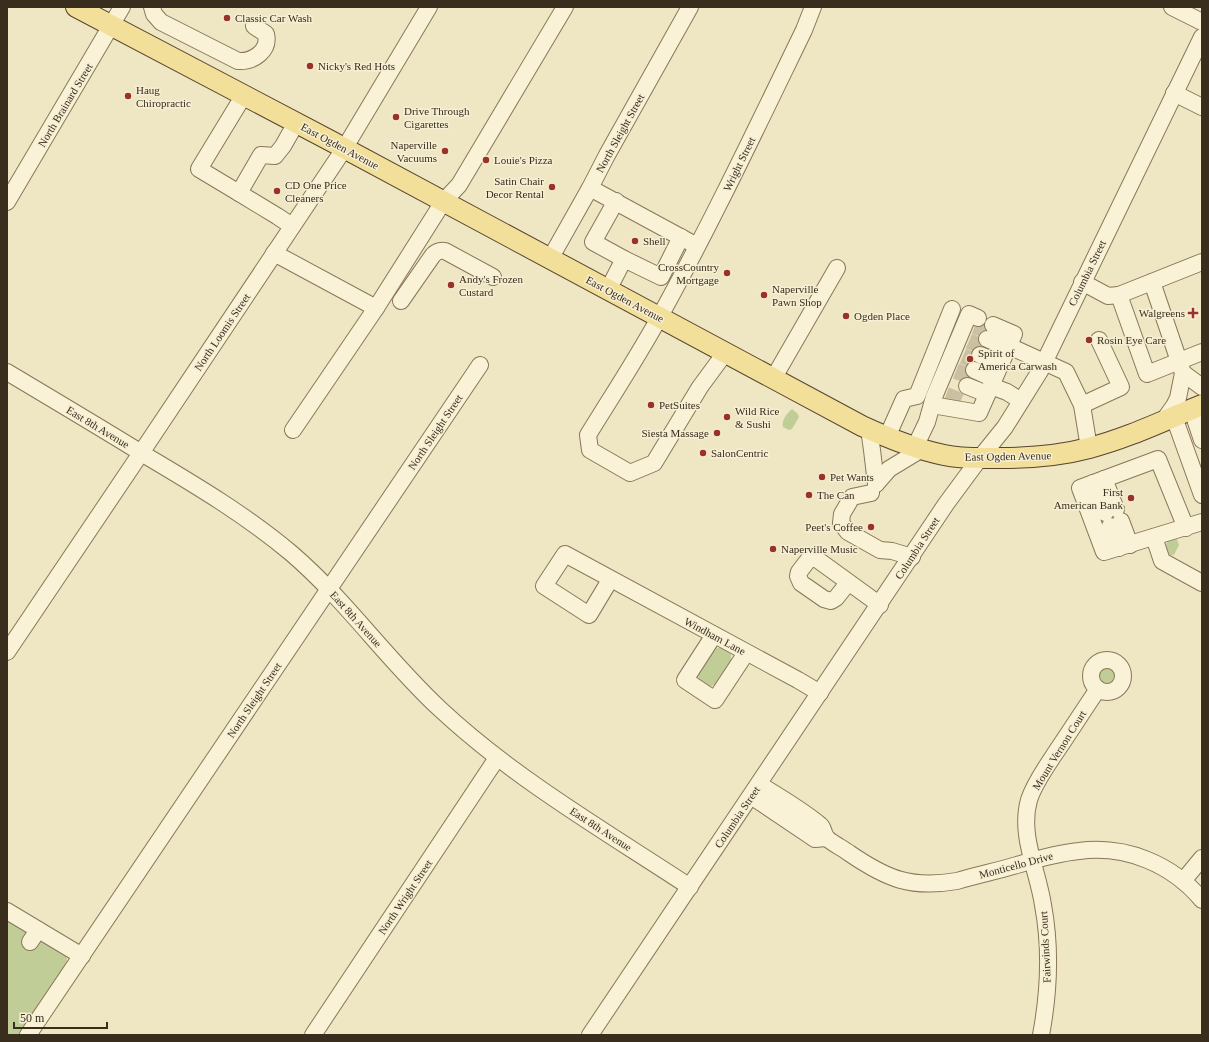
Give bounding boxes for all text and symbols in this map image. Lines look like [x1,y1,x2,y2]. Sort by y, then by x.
place label: Classic Car Wash [235,12,313,24]
marker: Classic Car Wash [222,13,232,23]
place label: Nicky's Red Hots [318,60,395,72]
street label: North Brainard Street [35,61,95,149]
marker: Nicky's Red Hots [305,61,315,71]
place label: Haug Chiropractic [136,84,191,109]
marker: Haug Chiropractic [123,91,133,101]
street label: North Sleight Street [593,92,647,174]
place label: Drive Through Cigarettes [404,105,470,130]
marker: Drive Through Cigarettes [391,112,401,122]
street label: East Ogden Avenue [299,120,381,172]
street label: Wright Street [721,135,757,193]
place label: Naperville Vacuums [391,139,437,164]
marker: Naperville Vacuums [440,146,450,156]
place label: Louie's Pizza [494,154,553,166]
marker: Louie's Pizza [481,155,491,165]
place label: Satin Chair Decor Rental [486,175,544,200]
place label: CD One Price Cleaners [285,179,347,204]
marker: Satin Chair Decor Rental [547,182,557,192]
marker: CD One Price Cleaners [272,186,282,196]
place label: Shell [643,235,666,247]
marker: Shell [630,236,640,246]
street label: Columbia Street [1066,238,1108,308]
place label: CrossCountry Mortgage [658,261,719,286]
marker: CrossCountry Mortgage [722,268,732,278]
place label: Andy's Frozen Custard [459,273,524,298]
street label: East Ogden Avenue [584,273,666,325]
marker: Andy's Frozen Custard [446,280,456,290]
place label: Naperville Pawn Shop [772,283,822,308]
marker: Naperville Pawn Shop [759,290,769,300]
street label: North Loomis Street [192,291,252,373]
place label: Walgreens [1139,307,1185,319]
marker: Walgreens [1188,308,1198,318]
place label: Ogden Place [854,310,910,322]
marker: Ogden Place [841,311,851,321]
place label: Rosin Eye Care [1097,334,1166,346]
marker: Rosin Eye Care [1084,335,1094,345]
place label: Spirit of America Carwash [978,347,1058,372]
marker: Spirit of America Carwash [965,354,975,364]
street label: North Sleight Street [405,392,465,472]
place label: PetSuites [659,399,700,411]
marker: PetSuites [646,400,656,410]
street label: East 8th Avenue [64,404,132,451]
place label: Wild Rice & Sushi [735,405,780,430]
marker: Wild Rice & Sushi [722,412,732,422]
place label: Siesta Massage [641,427,709,439]
marker: Siesta Massage [712,428,722,438]
place label: SalonCentric [711,447,769,459]
marker: SalonCentric [698,448,708,458]
street label: East Ogden Avenue [965,449,1051,463]
place label: Pet Wants [830,471,874,483]
marker: Pet Wants [817,472,827,482]
place label: First American Bank [1054,486,1123,511]
place label: The Can [817,489,855,501]
marker: The Can [804,490,814,500]
marker: First American Bank [1126,493,1136,503]
street label: Columbia Street [892,515,942,581]
place label: Peet's Coffee [805,521,863,533]
marker: Peet's Coffee [866,522,876,532]
place label: Naperville Music [781,543,858,555]
marker: Naperville Music [768,544,778,554]
street label: East 8th Avenue [328,588,384,650]
street label: Windham Lane [682,615,748,657]
street label: North Sleight Street [224,660,284,740]
street label: Mount Vernon Court [1030,708,1088,792]
street label: Columbia Street [712,784,762,850]
street label: East 8th Avenue [568,805,634,854]
street label: Monticello Drive [978,849,1054,881]
street label: North Wright Street [376,857,434,937]
street label: Fairwinds Court [1037,911,1053,983]
scale bar [14,1004,107,1030]
text: 50 m [20,1011,45,1025]

